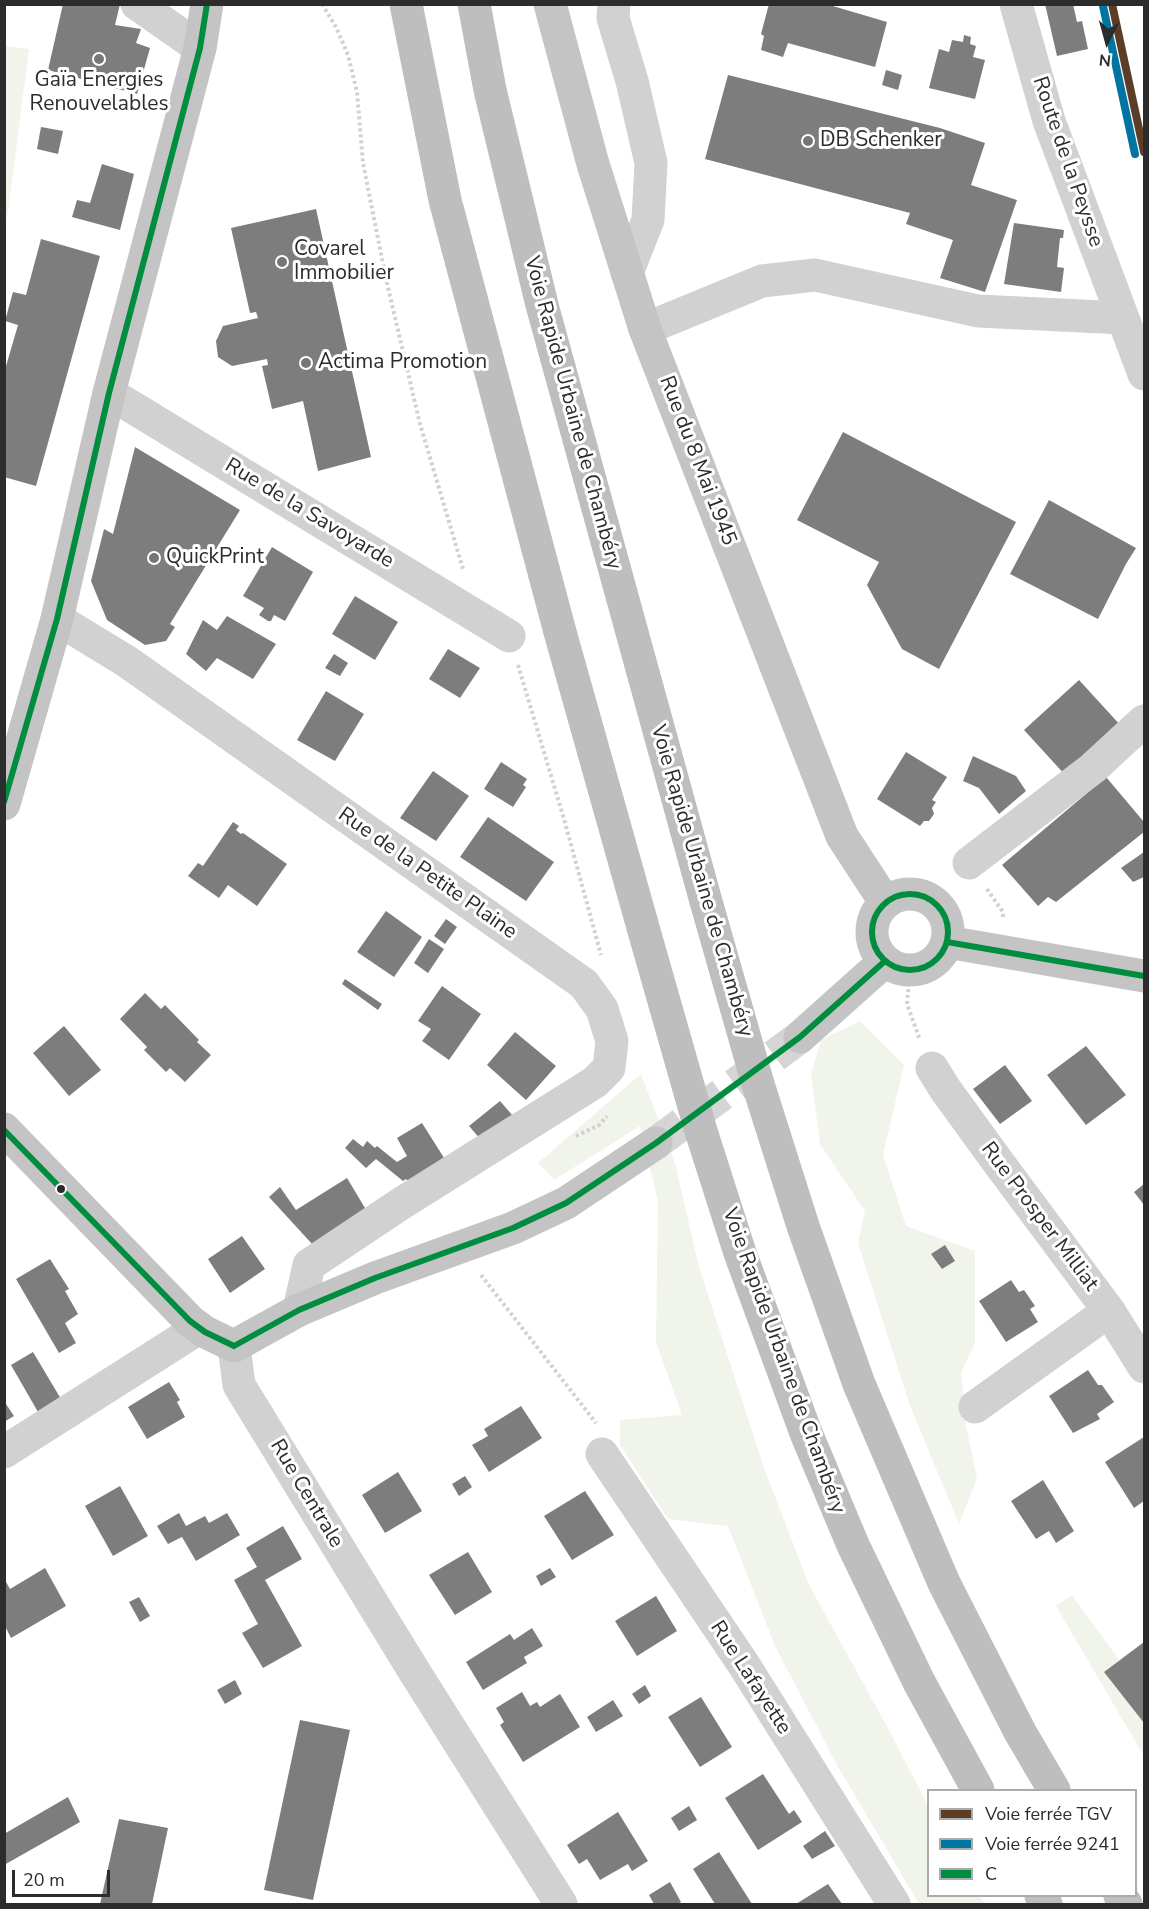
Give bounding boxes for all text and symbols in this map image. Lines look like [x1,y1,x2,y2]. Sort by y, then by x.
north arrow [1077,12,1137,72]
text: N [1098,48,1112,71]
marker: Gaïa Energies Renouvelables [92,52,106,66]
place label: Gaïa Energies Renouvelables [29,68,169,118]
street label: Route de la Peysse [1026,74,1108,250]
place label: DB Schenker [820,128,942,154]
marker: DB Schenker [801,134,815,148]
place label: Covarel Immobilier [294,237,394,287]
street label: Voie Rapide Urbaine de Chambéry [518,254,626,572]
marker: Covarel Immobilier [275,255,289,269]
place label: Actima Promotion [318,350,487,376]
marker: Actima Promotion [299,356,313,370]
street label: Rue du 8 Mai 1945 [653,373,741,549]
street label: Rue de la Savoyarde [220,454,398,574]
place label: QuickPrint [166,545,264,571]
marker: QuickPrint [147,551,161,565]
street label: Voie Rapide Urbaine de Chambéry [644,722,758,1040]
street label: Rue de la Petite Plaine [333,803,521,945]
street label: Rue Prosper Milliat [975,1138,1103,1296]
unlabelled marker [55,1183,67,1195]
street label: Voie Rapide Urbaine de Chambéry [716,1205,850,1517]
street label: Rue Centrale [264,1435,348,1553]
street label: Rue Lafayette [704,1617,796,1739]
legend [927,1789,1137,1897]
text: Voie ferrée TGV [985,1802,1112,1826]
text: Voie ferrée 9241 [985,1832,1120,1856]
scale bar [15,1858,112,1896]
text: C [985,1862,997,1886]
text: 20 m [23,1868,65,1892]

